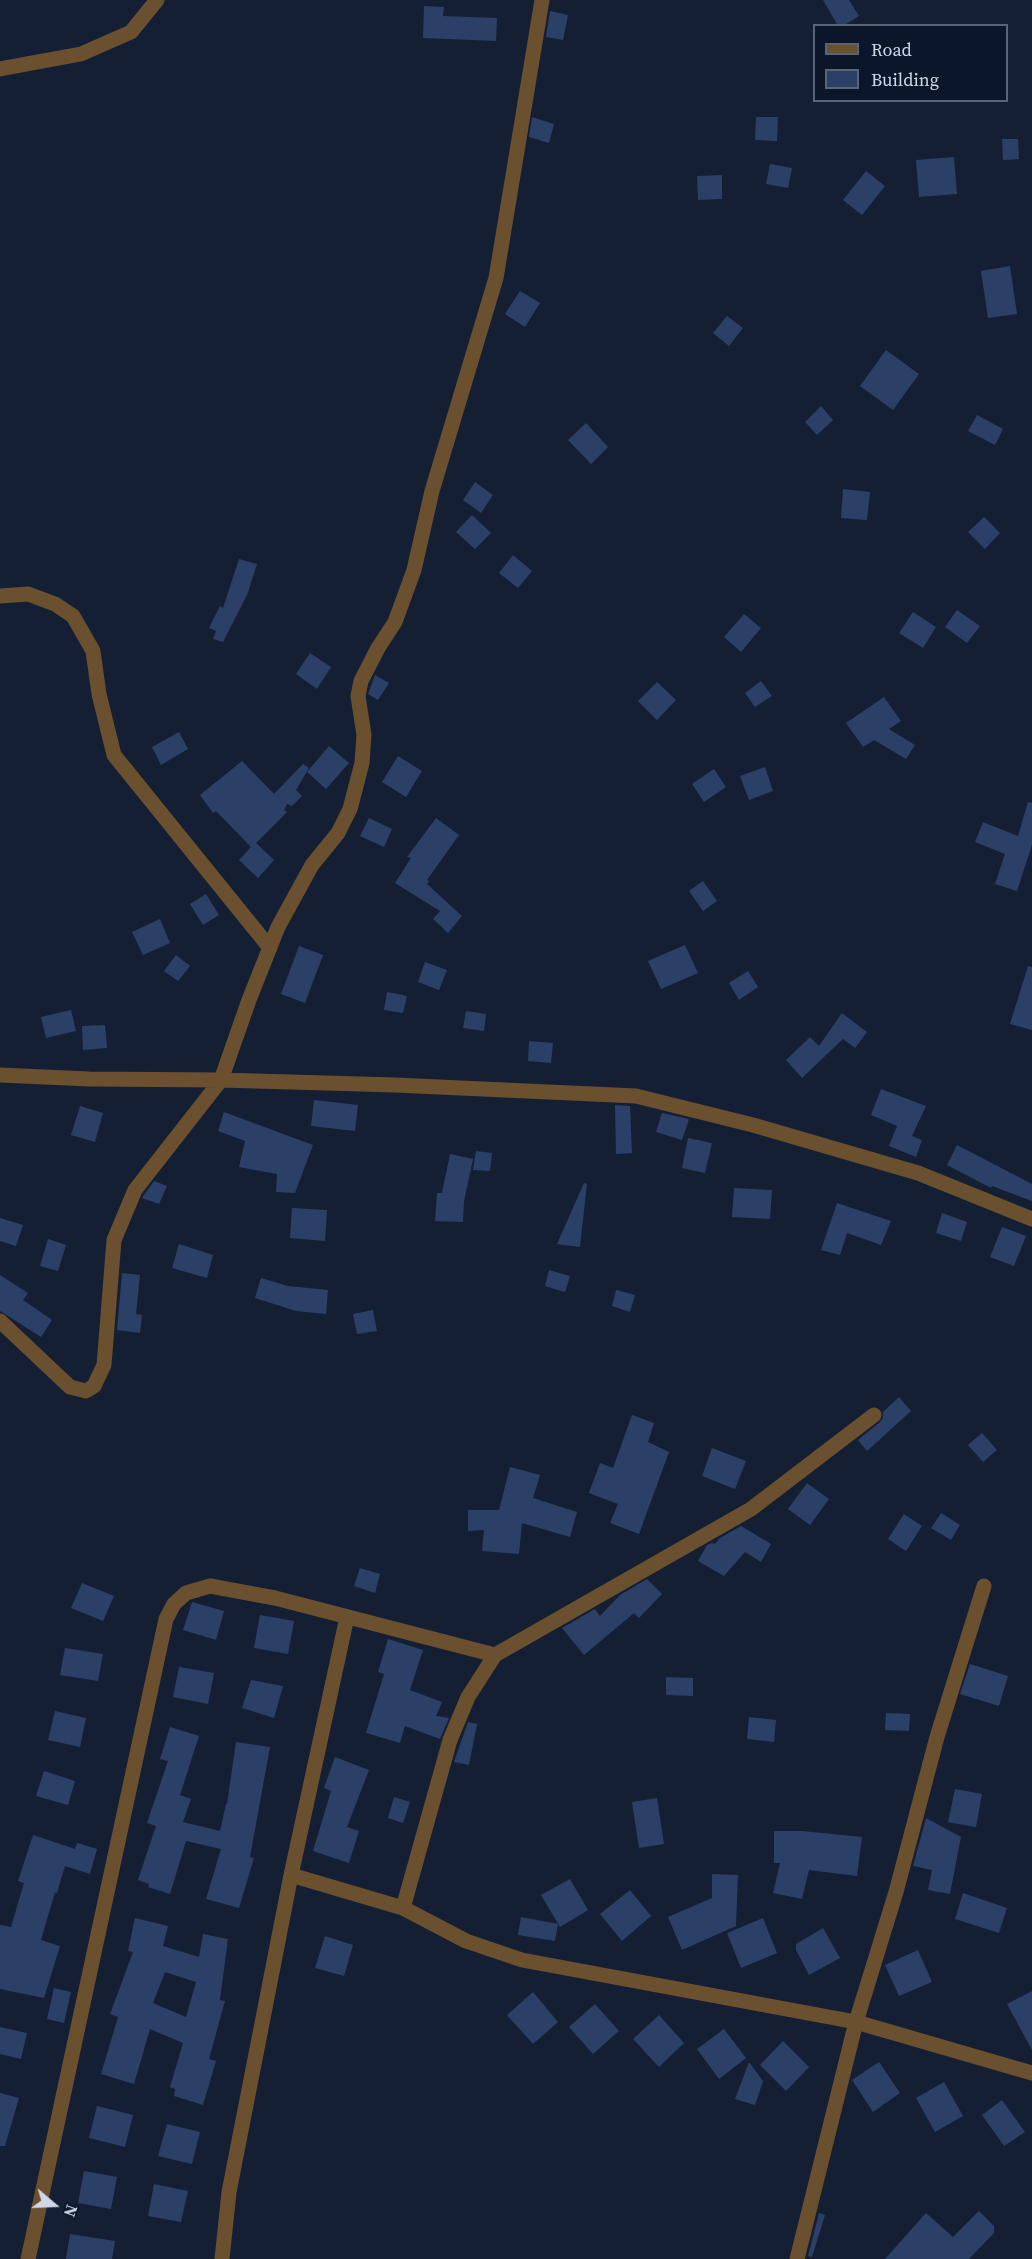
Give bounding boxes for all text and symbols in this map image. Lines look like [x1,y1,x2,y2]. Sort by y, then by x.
legend [813,24,1008,102]
text: Road [871,37,912,62]
text: Building [871,67,939,92]
north arrow [24,2175,84,2235]
text: N [59,2202,83,2220]

